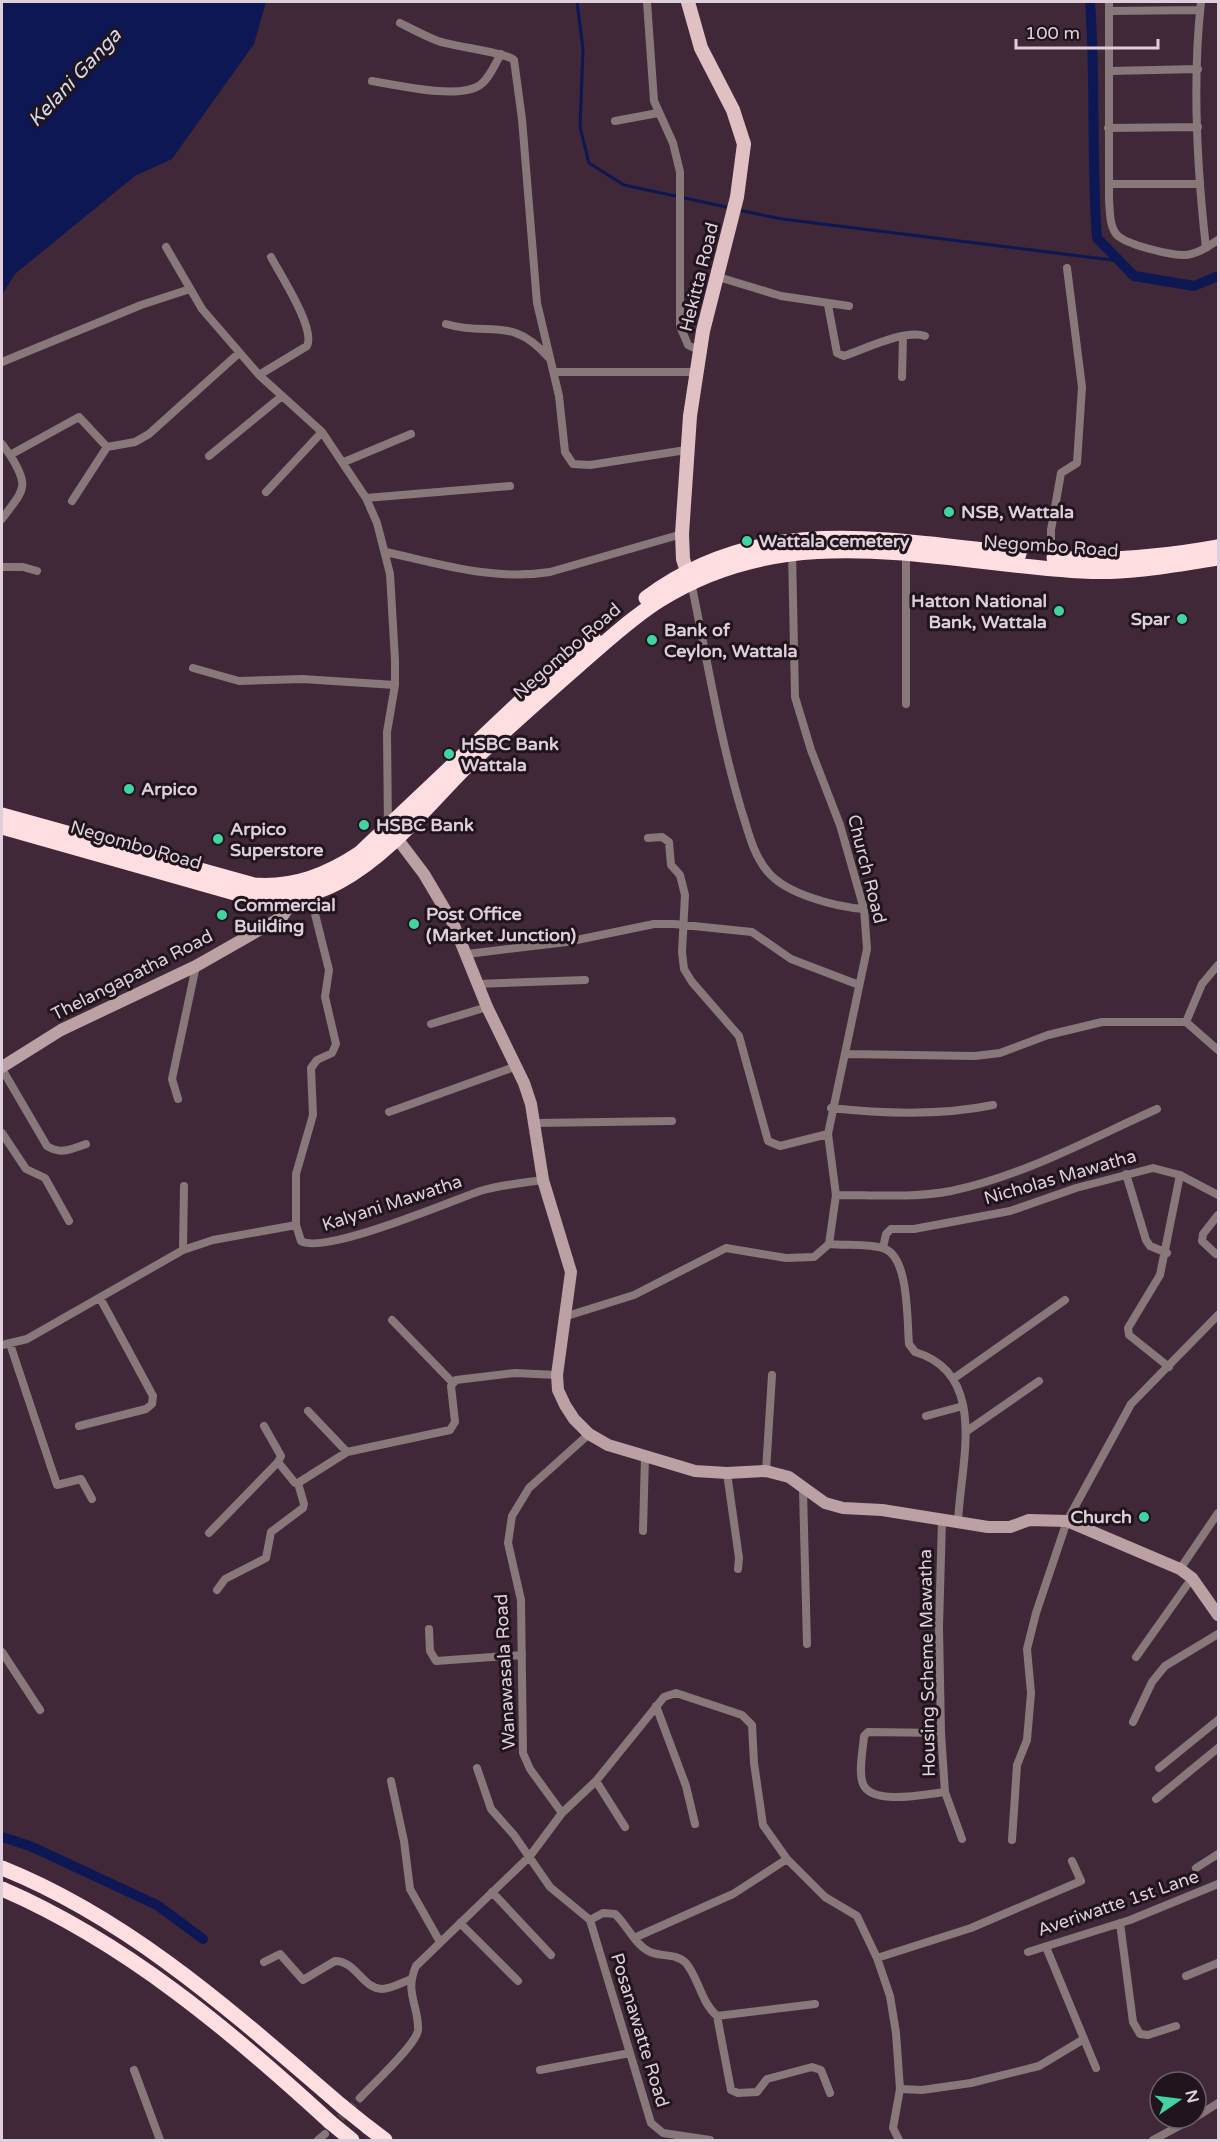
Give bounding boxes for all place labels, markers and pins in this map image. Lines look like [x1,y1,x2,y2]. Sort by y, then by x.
place label: NSB, Wattala [961,501,1074,523]
marker: NSB, Wattala [942,505,956,519]
place label: Wattala cemetery [759,530,910,552]
marker: Wattala cemetery [740,534,754,548]
place label: Hatton National Bank, Wattala [911,590,1047,633]
marker: Hatton National Bank, Wattala [1052,604,1066,618]
place label: Spar [1131,608,1171,630]
marker: Spar [1175,612,1189,626]
place label: Bank of Ceylon, Wattala [664,619,798,662]
marker: Bank of Ceylon, Wattala [645,633,659,647]
place label: HSBC Bank Wattala [461,733,559,776]
marker: HSBC Bank Wattala [442,747,456,761]
place label: Arpico [141,778,198,800]
marker: Arpico [122,782,136,796]
place label: HSBC Bank [376,814,474,836]
place label: Arpico Superstore [230,818,323,861]
marker: HSBC Bank [357,818,371,832]
marker: Arpico Superstore [211,832,225,846]
place label: Commercial Building [234,894,336,937]
place label: Post Office (Market Junction) [426,903,577,946]
marker: Commercial Building [215,908,229,922]
marker: Post Office (Market Junction) [407,917,421,931]
place label: Church [1070,1506,1132,1528]
marker: Church [1137,1510,1151,1524]

